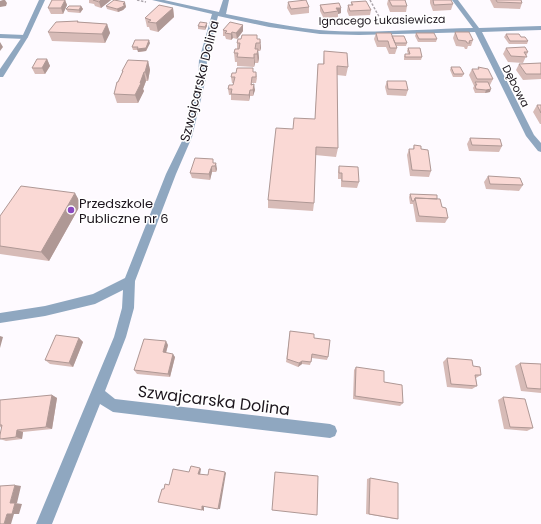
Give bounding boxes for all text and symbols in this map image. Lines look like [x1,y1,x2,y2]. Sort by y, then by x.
street label: Ignacego Łukasiewicza [319,11,445,29]
street label: Szwajcarska Dolina [175,18,224,144]
street label: Dębowa [499,62,533,110]
place label: Przedszkole Publiczne nr 6 [79,194,169,228]
marker: Przedszkole Publiczne nr 6 [66,205,76,215]
street label: Szwajcarska Dolina [136,380,291,421]

